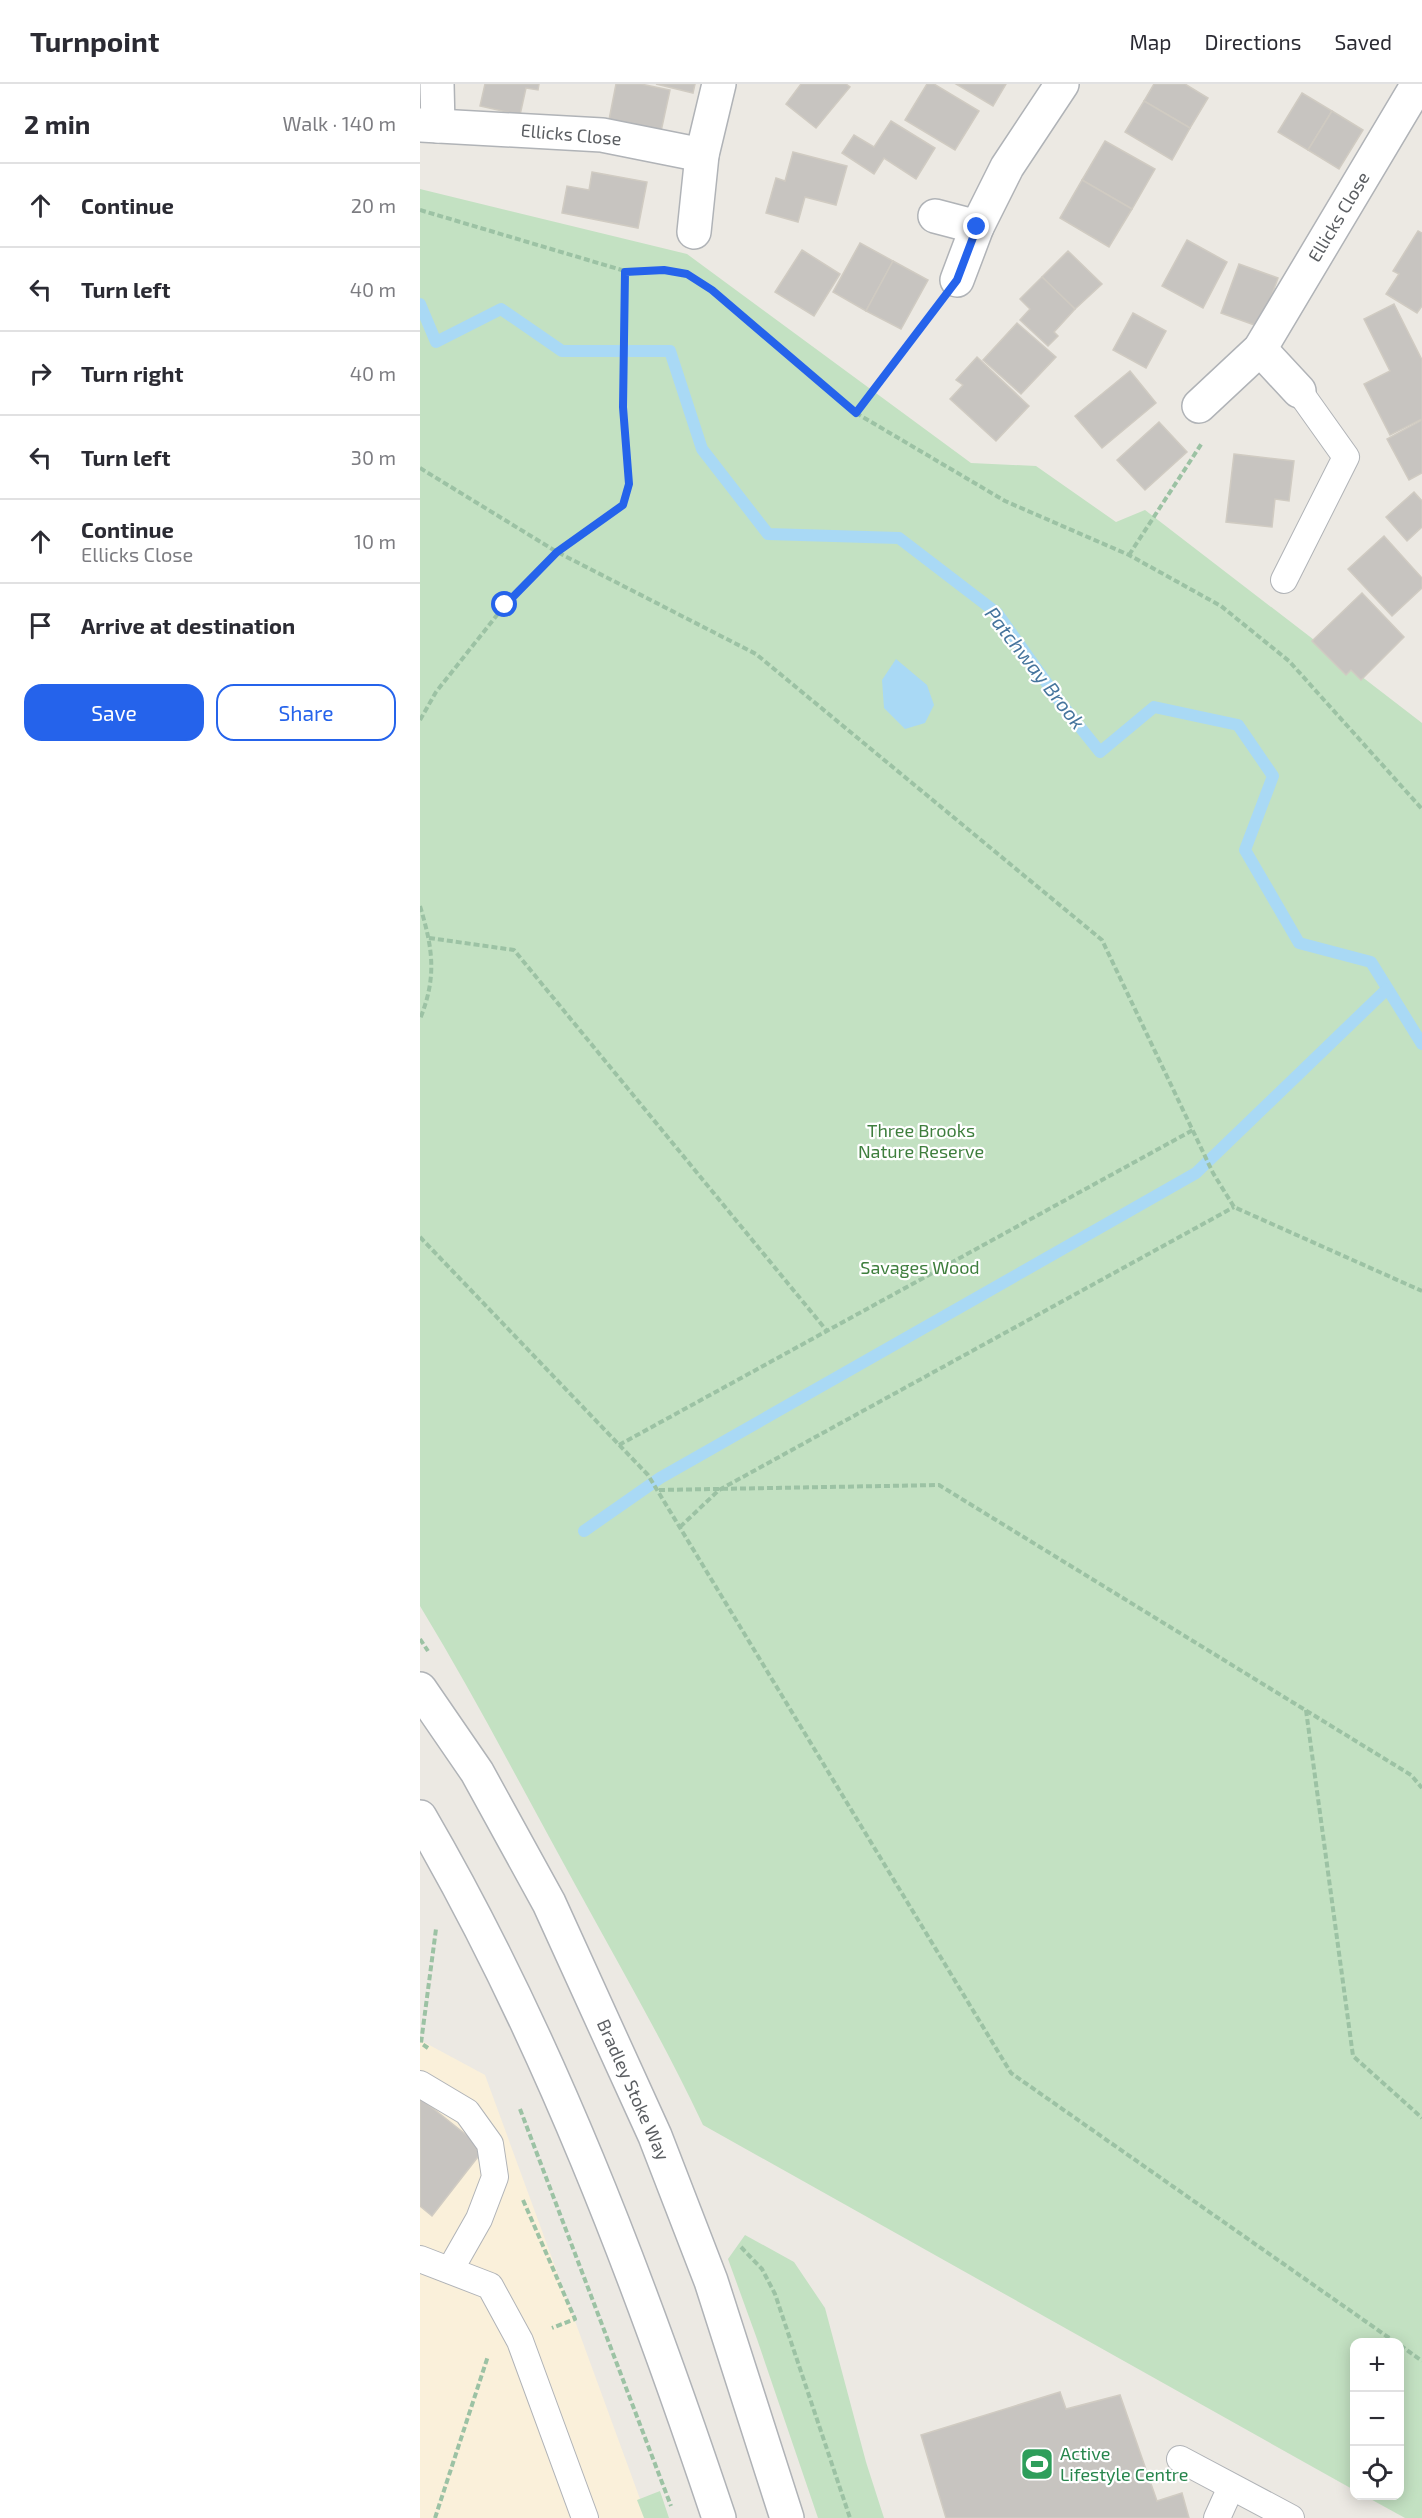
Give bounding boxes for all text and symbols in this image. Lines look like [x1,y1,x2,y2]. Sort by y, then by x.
text: Turnpoint [30,24,159,58]
text: Map [1129,29,1172,54]
text: Directions [1205,29,1301,54]
text: Saved [1334,29,1392,54]
text: 2 min [24,108,90,139]
text: Walk · 140 m [282,111,396,135]
street label: Ellicks Close [520,119,622,149]
street label: Ellicks Close [1303,168,1374,265]
icon: ahead [24,189,57,222]
text: Continue [81,192,174,218]
text: 20 m [351,193,396,217]
route end [963,213,989,239]
icon: left [24,273,57,306]
text: Turn left [81,276,170,302]
text: 40 m [350,277,396,301]
icon: right [24,357,57,390]
text: Turn right [81,360,183,386]
text: 40 m [350,361,396,385]
icon: left [24,441,57,474]
text: Turn left [81,444,170,470]
text: 30 m [351,445,396,469]
text: Continue [81,516,174,542]
icon: ahead [24,525,57,558]
text: 10 m [354,529,396,553]
text: Ellicks Close [81,542,193,566]
route start [491,591,517,617]
water label: Patchway Brook [980,601,1091,734]
icon: arrive [24,609,57,642]
text: Arrive at destination [81,612,295,638]
button: Save [24,684,204,741]
button: Share [216,684,396,741]
park label: Three Brooks Nature Reserve [858,1119,984,1162]
park label: Savages Wood [860,1256,980,1278]
street label: Bradley Stoke Way [593,2016,675,2164]
map controls [1350,2338,1404,2500]
button: + [1350,2338,1404,2392]
button: − [1350,2392,1404,2446]
place label: Active Lifestyle Centre [1060,2442,1189,2485]
sports icon: Active Lifestyle Centre [1019,2446,1055,2482]
button: locate [1350,2446,1404,2500]

